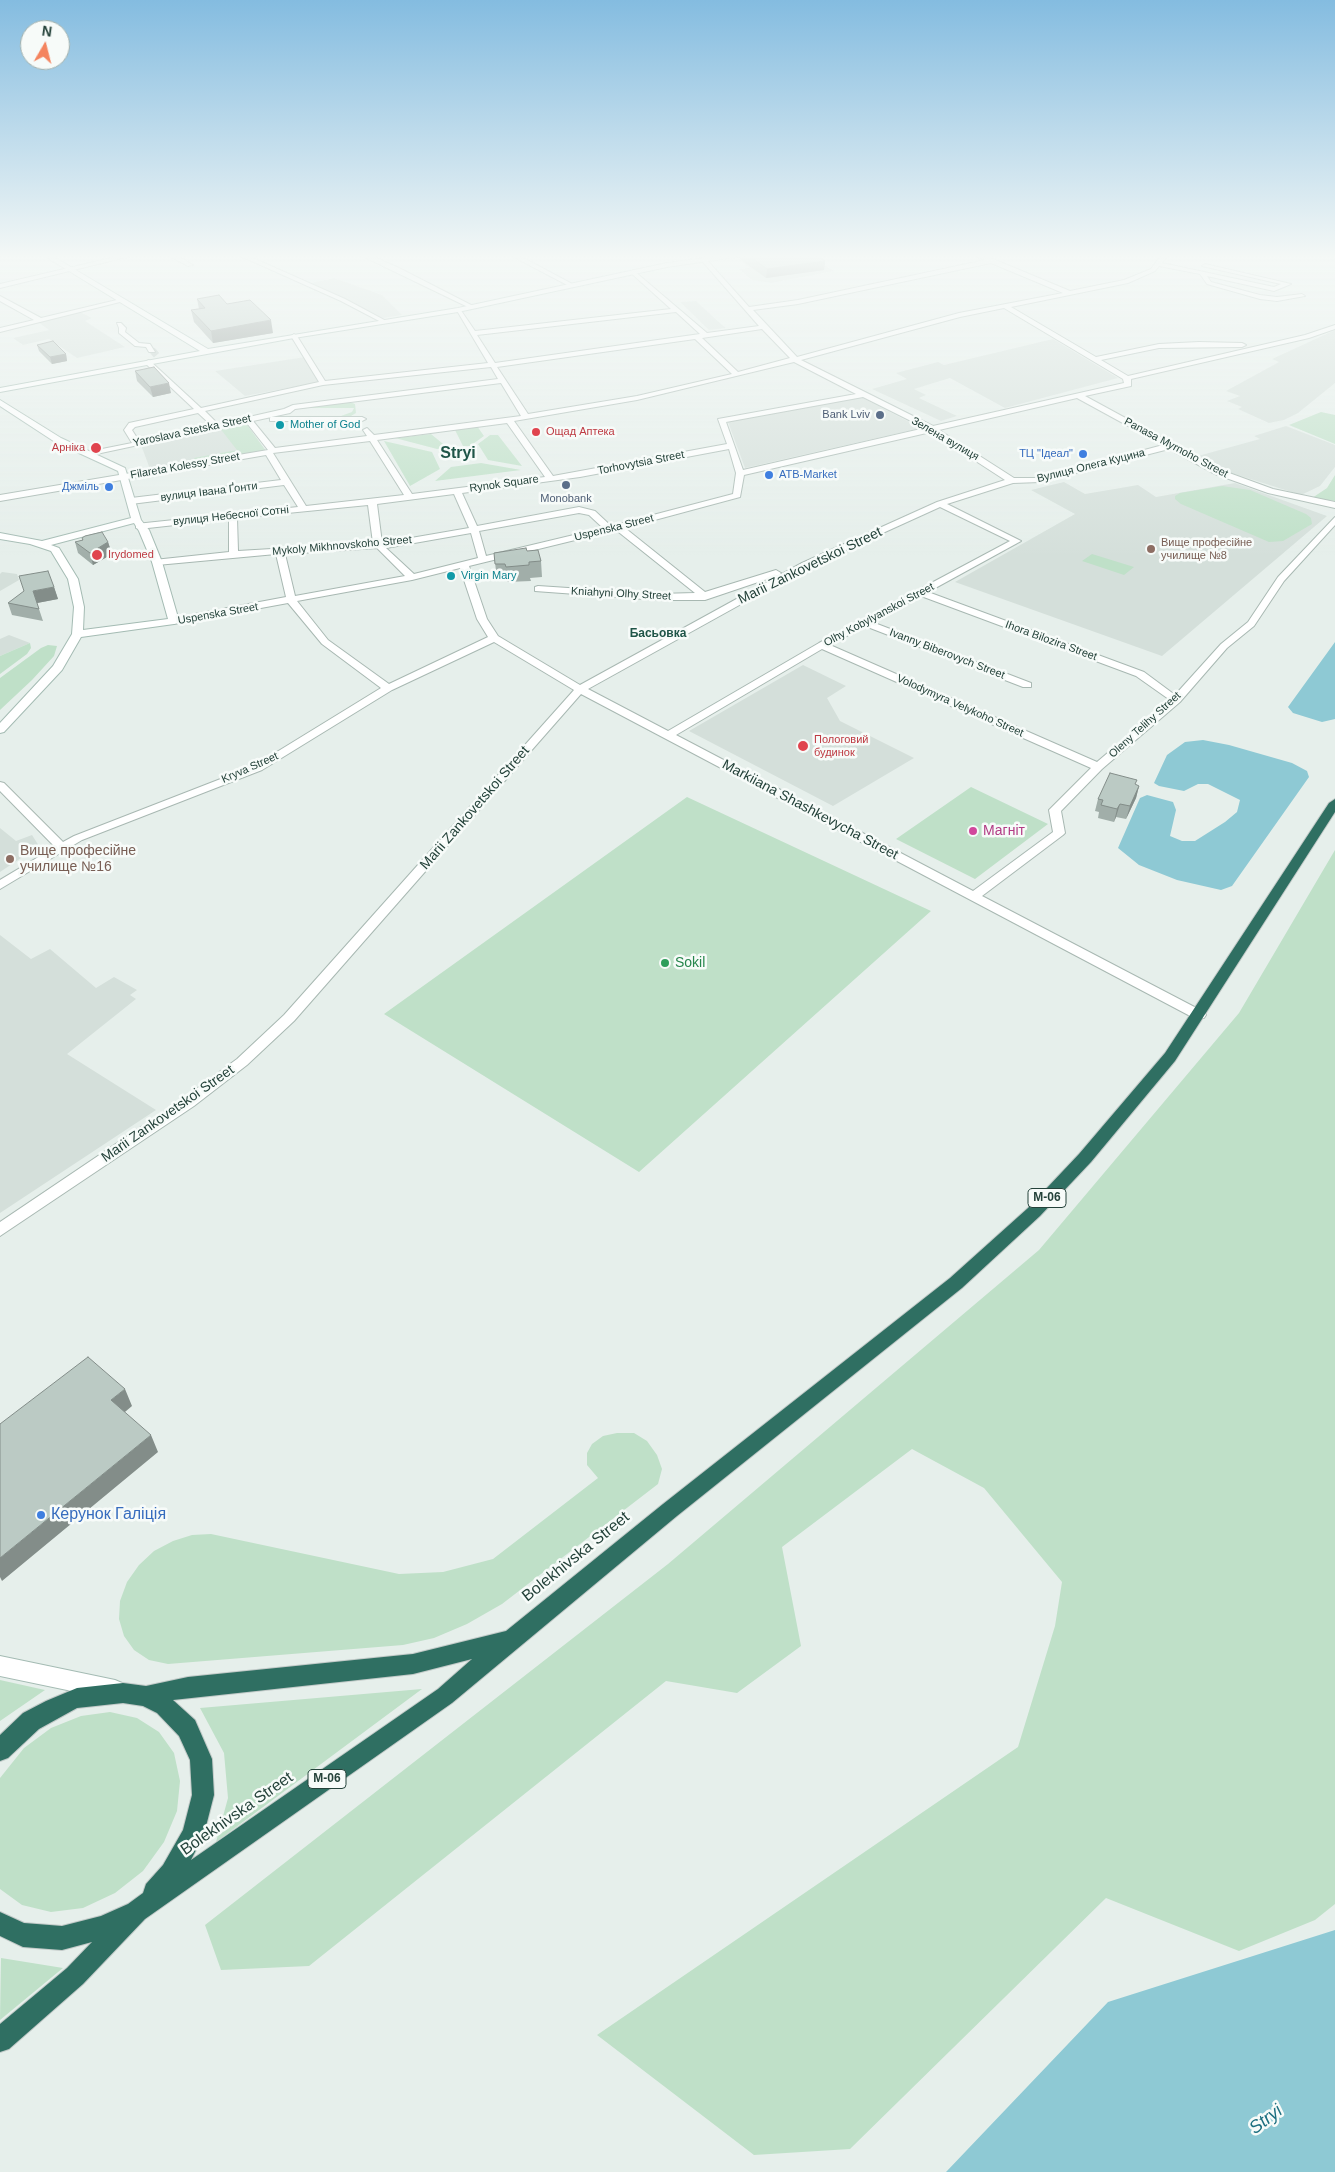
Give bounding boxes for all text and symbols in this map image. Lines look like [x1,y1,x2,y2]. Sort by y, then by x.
north arrow [20,20,70,70]
text: N [41,23,53,40]
place label: Bank Lviv [822,408,870,422]
marker: Bank Lviv [874,409,886,421]
street label: Yaroslava Stetska Street [132,412,252,450]
street label: Зелена вулиця [909,414,981,464]
street label: Panasa Myrnoho Street [1122,415,1230,481]
place label: Mother of God [290,418,360,432]
marker: Mother of God [274,419,286,431]
place label: Ощад Аптека [546,425,615,439]
marker: Ощад Аптека [530,426,542,438]
place label: Арніка [52,441,85,455]
marker: Арніка [89,441,103,455]
district label: Stryi [440,444,476,464]
street label: Вулиця Олега Куцина [1036,446,1146,486]
place label: ТЦ "Ідеал" [1019,447,1073,461]
street label: Torhovytsia Street [597,448,685,478]
marker: ТЦ "Ідеал" [1077,448,1089,460]
street label: Filareta Kolessy Street [129,450,241,482]
place label: ATB-Market [779,468,837,482]
marker: ATB-Market [763,469,775,481]
street label: Rynok Square [469,473,539,495]
marker: Monobank [560,479,572,491]
place label: Джміль [62,480,99,494]
street label: вулиця Івана Ґонти [160,480,258,504]
marker: Джміль [103,481,115,493]
place label: Monobank [540,492,592,506]
street label: вулиця Небесної Сотні [173,503,289,529]
street label: Uspenska Street [573,512,655,544]
street label: Marii Zankovetskoi Street [735,524,885,608]
street label: Mykoly Mikhnovskoho Street [272,533,412,559]
place label: Вище професійне училище №8 [1161,536,1252,562]
marker: Вище професійне училище №8 [1145,543,1157,555]
marker: Irydomed [90,548,104,562]
place label: Irydomed [108,548,154,562]
place label: Virgin Mary [461,569,516,583]
marker: Virgin Mary [445,570,457,582]
street label: Olhy Kobylyanskoi Street [822,580,936,650]
street label: Kniahyni Olhy Street [571,585,671,603]
street label: Uspenska Street [177,600,259,628]
street label: Ihora Bilozira Street [1003,618,1099,664]
street label: Ivanny Biberovych Street [888,626,1006,682]
district label: Басьовка [630,627,686,641]
street label: Volodymyra Velykoho Street [894,672,1026,740]
street label: Oleny Telihy Street [1106,689,1184,761]
place label: Пологовий будинок [814,733,868,759]
marker: Пологовий будинок [796,739,810,753]
street label: Marii Zankovetskoi Street [417,743,533,873]
street label: Kryva Street [220,750,280,786]
street label: Markiiana Shashkevycha Street [719,756,901,864]
place label: Магніт [983,823,1025,839]
marker: Магніт [967,825,979,837]
place label: Вище професійне училище №16 [20,843,136,876]
marker: Вище професійне училище №16 [4,853,16,865]
place label: Sokil [675,955,705,971]
marker: Sokil [659,957,671,969]
street label: Marii Zankovetskoi Street [98,1062,238,1166]
road number: М-06 [1028,1188,1066,1208]
place label: Керунок Галіція [51,1505,166,1525]
street label: Bolekhivska Street [518,1508,634,1606]
marker: Керунок Галіція [35,1509,47,1521]
street label: Bolekhivska Street [177,1768,297,1860]
road number: М-06 [308,1770,346,1788]
water label: Stryi [1245,2101,1287,2139]

